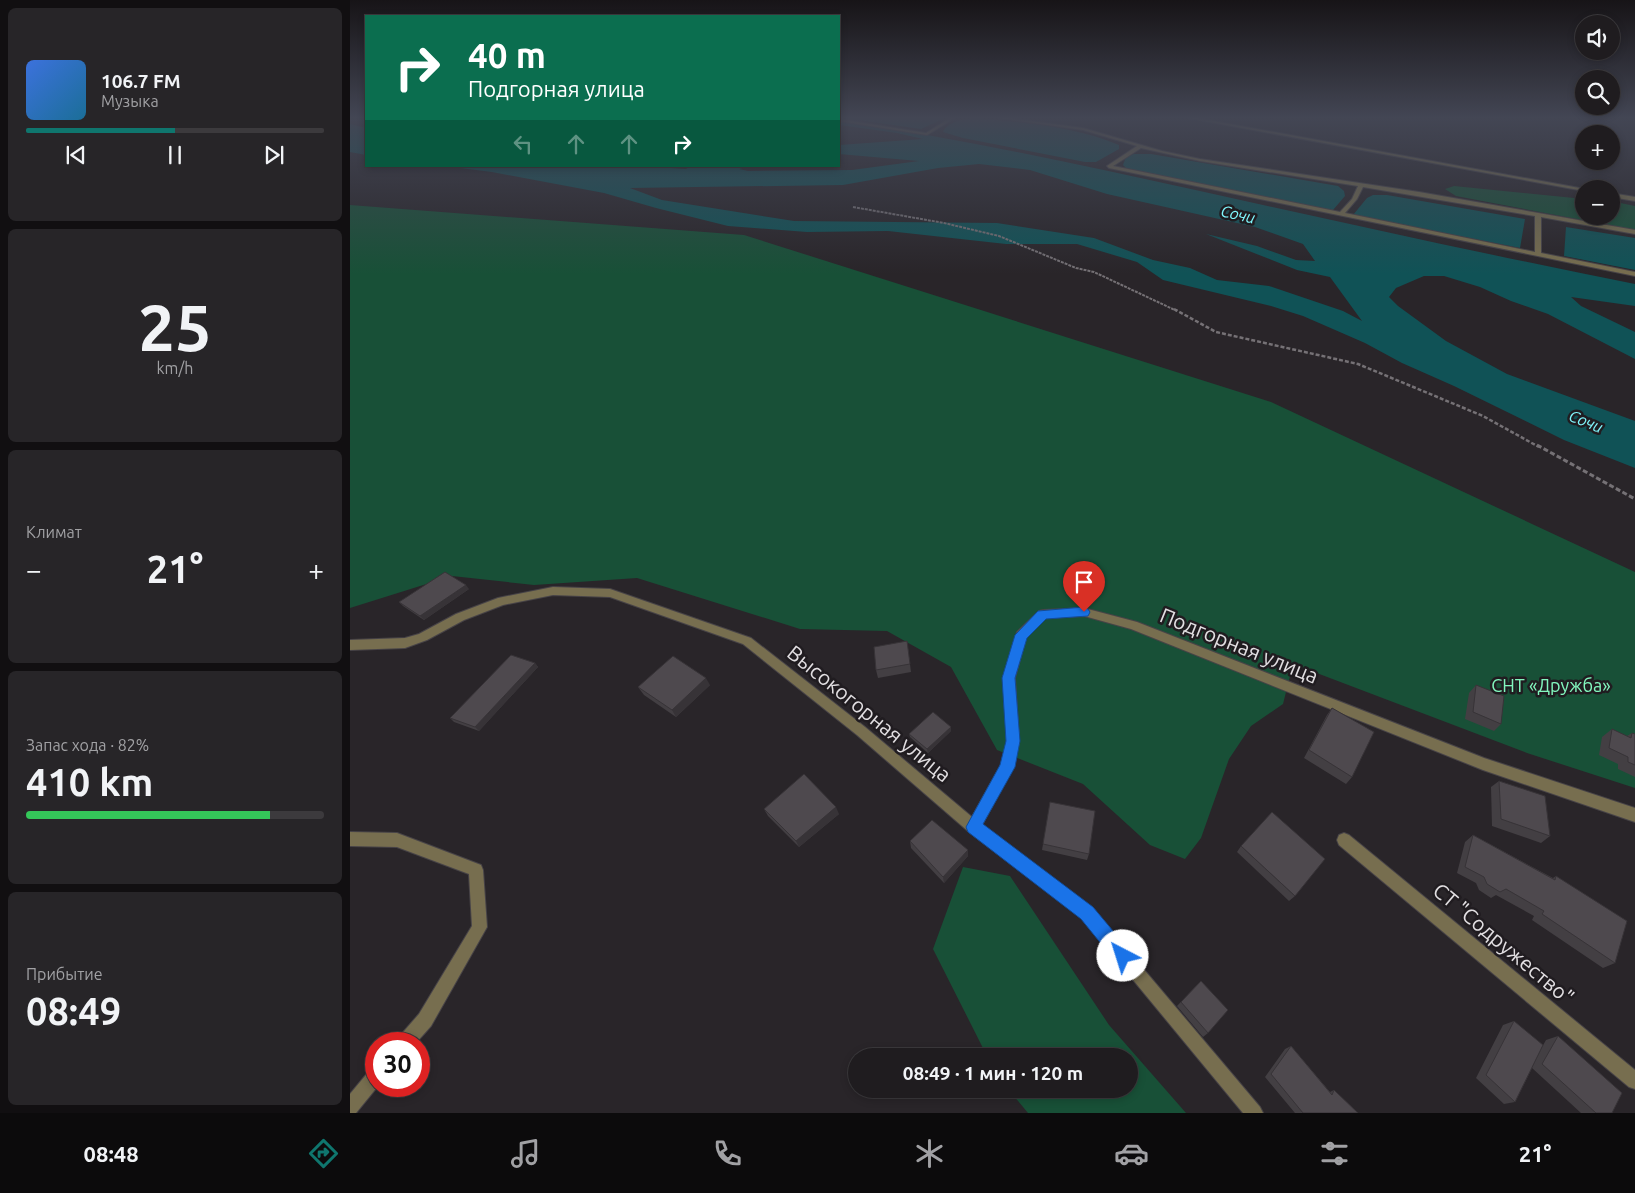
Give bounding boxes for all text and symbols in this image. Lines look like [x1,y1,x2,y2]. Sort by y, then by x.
map controls [1575,15,1620,225]
button: sound [1575,15,1620,60]
icon: right [385,35,450,100]
text: 40 m [468,35,546,75]
text: 106.7 FM [101,70,181,92]
button: search [1575,70,1620,115]
text: Подгорная улица [468,76,645,101]
text: Музыка [101,92,159,110]
button: + [1575,125,1620,170]
icon: left [509,130,537,158]
icon: ahead [562,130,590,158]
icon: ahead [615,130,643,158]
icon: right [668,130,696,158]
icon: previous [62,141,90,169]
icon: pause [161,141,189,169]
icon: next [260,141,288,169]
button: − [1575,180,1620,225]
water label: Сочи [1219,201,1257,227]
text: 25 [138,290,212,363]
text: km/h [157,359,193,377]
water label: Сочи [1566,406,1606,436]
text: Климат [26,523,82,541]
text: 21° [147,548,203,590]
text: − [26,554,42,585]
text: + [308,554,324,585]
pin [1063,561,1105,612]
icon: arrive [1070,568,1098,596]
street label: Подгорная улица [1157,602,1322,688]
street label: Высокогорная улица [783,640,956,787]
park label: СНТ «Дружба» [1491,675,1611,695]
text: Запас хода · 82% [26,736,149,754]
text: 410 km [26,761,153,803]
street label: СТ "Содружество" [1429,878,1579,1009]
position arrow [1096,929,1148,981]
text: Прибытие [26,965,103,983]
text: 08:49 [26,990,121,1032]
speed limit sign: 30 [365,1032,430,1097]
text: 08:49 · 1 мин · 120 m [903,1062,1083,1084]
icon: directions [306,1136,341,1171]
icon: music [508,1136,543,1171]
icon: phone [710,1136,745,1171]
icon: climate [912,1136,947,1171]
icon: car [1114,1136,1149,1171]
icon: filters [1317,1136,1352,1171]
text: 08:48 [84,1141,139,1166]
text: 21° [1519,1141,1551,1166]

